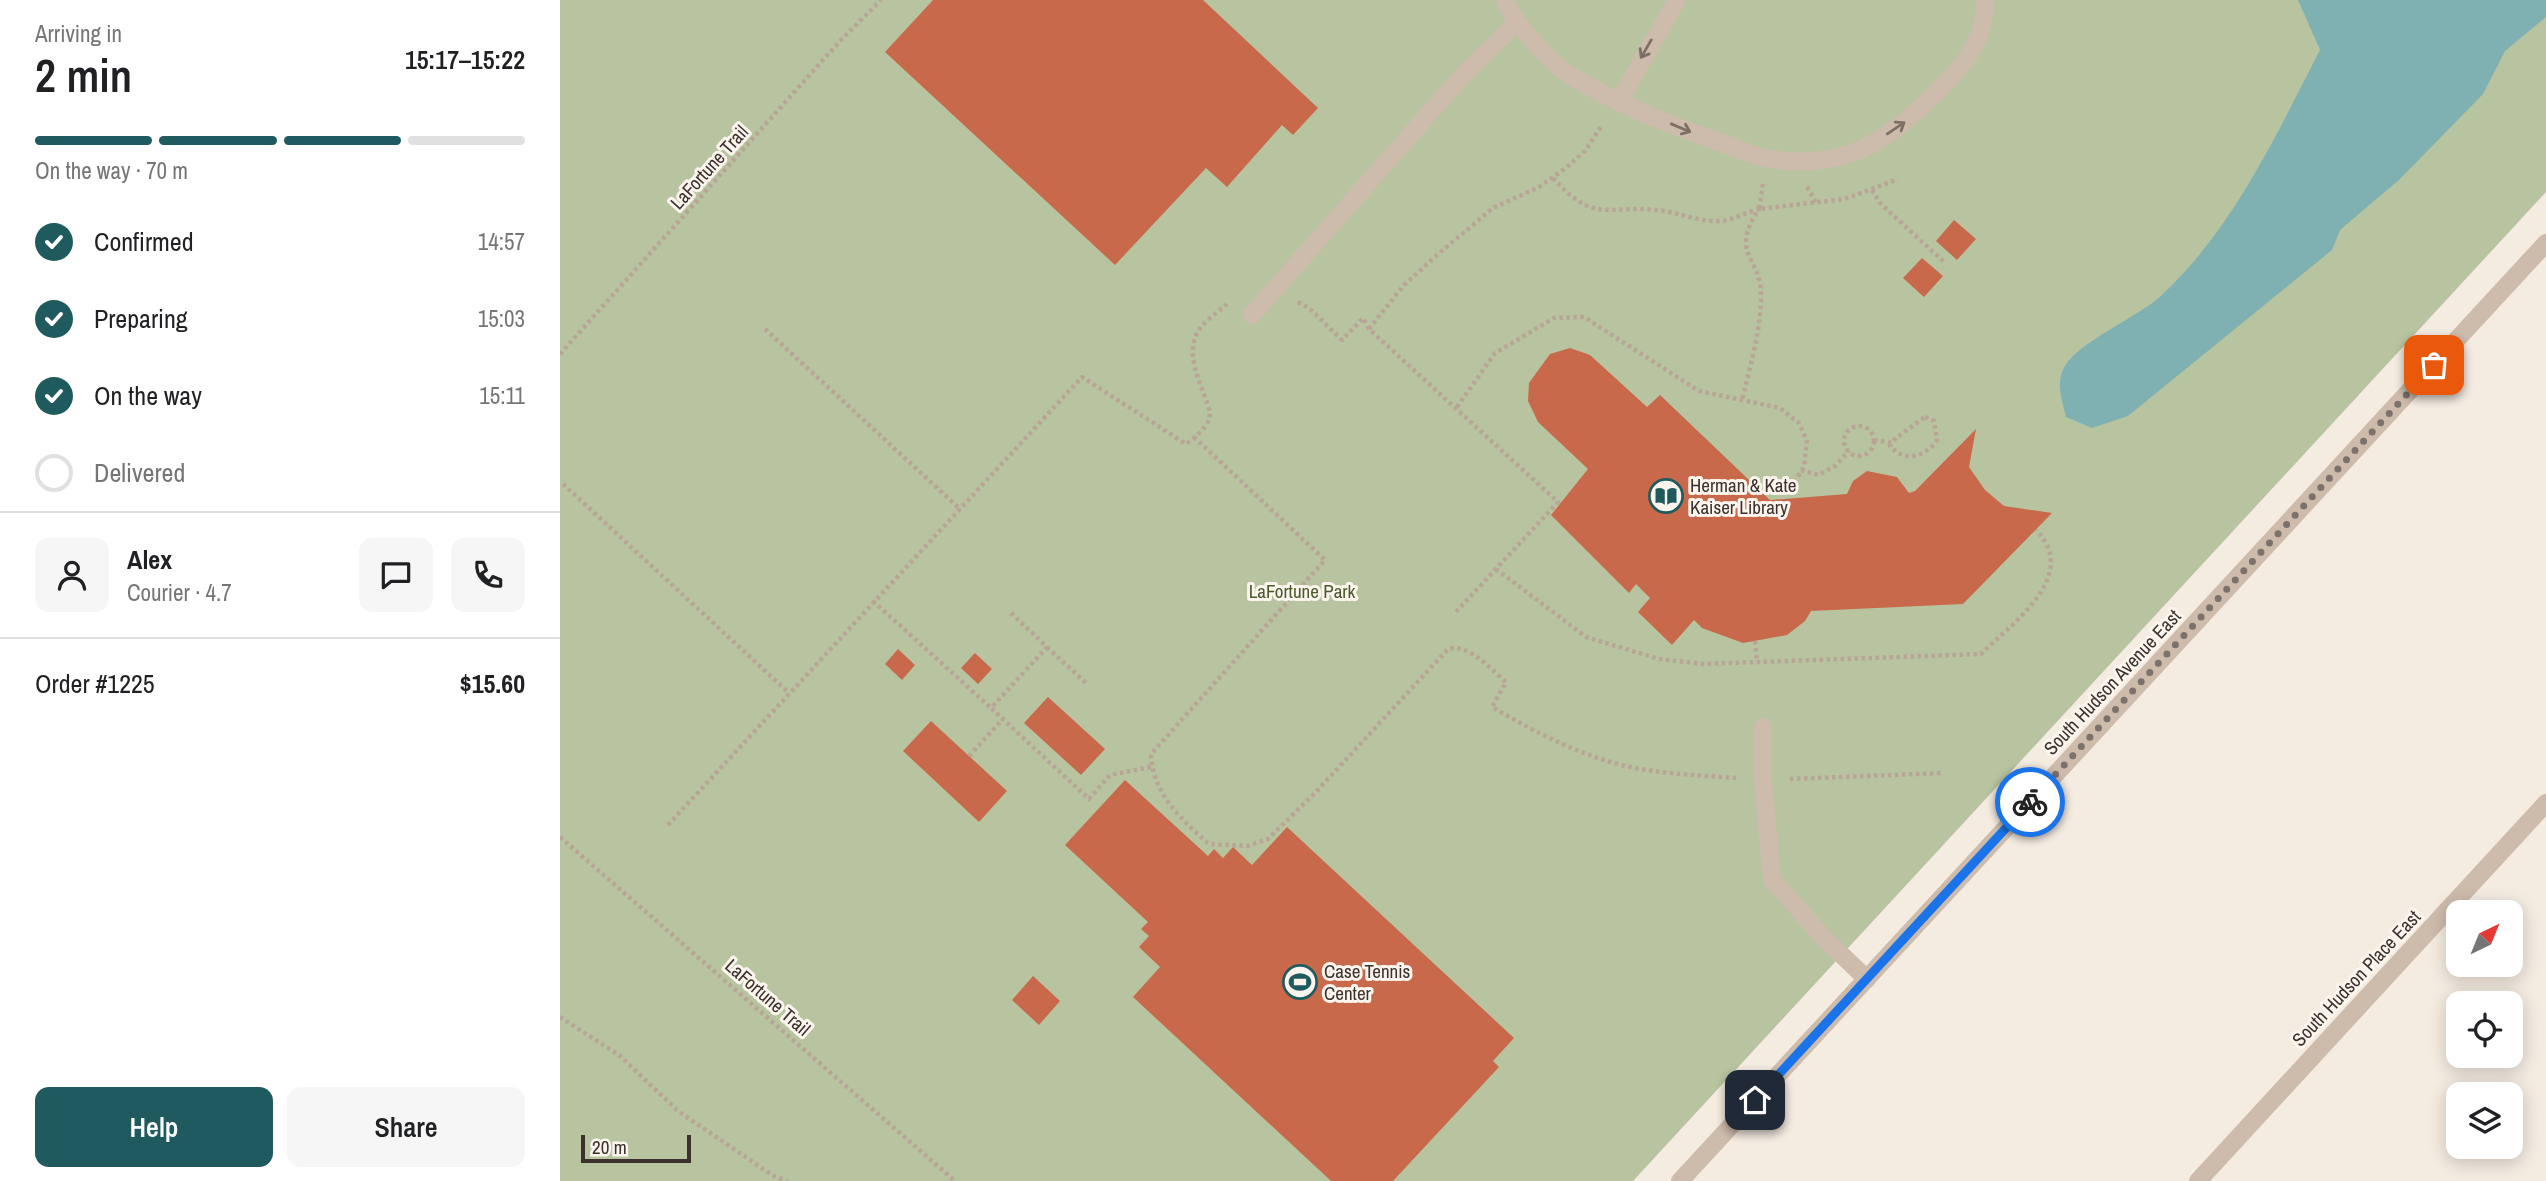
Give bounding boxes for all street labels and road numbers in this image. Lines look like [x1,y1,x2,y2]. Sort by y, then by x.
street label: LaFortune Trail [664,119,754,215]
street label: South Hudson Avenue East [2038,603,2187,760]
street label: South Hudson Place East [2286,904,2427,1052]
street label: LaFortune Trail [720,953,816,1041]

